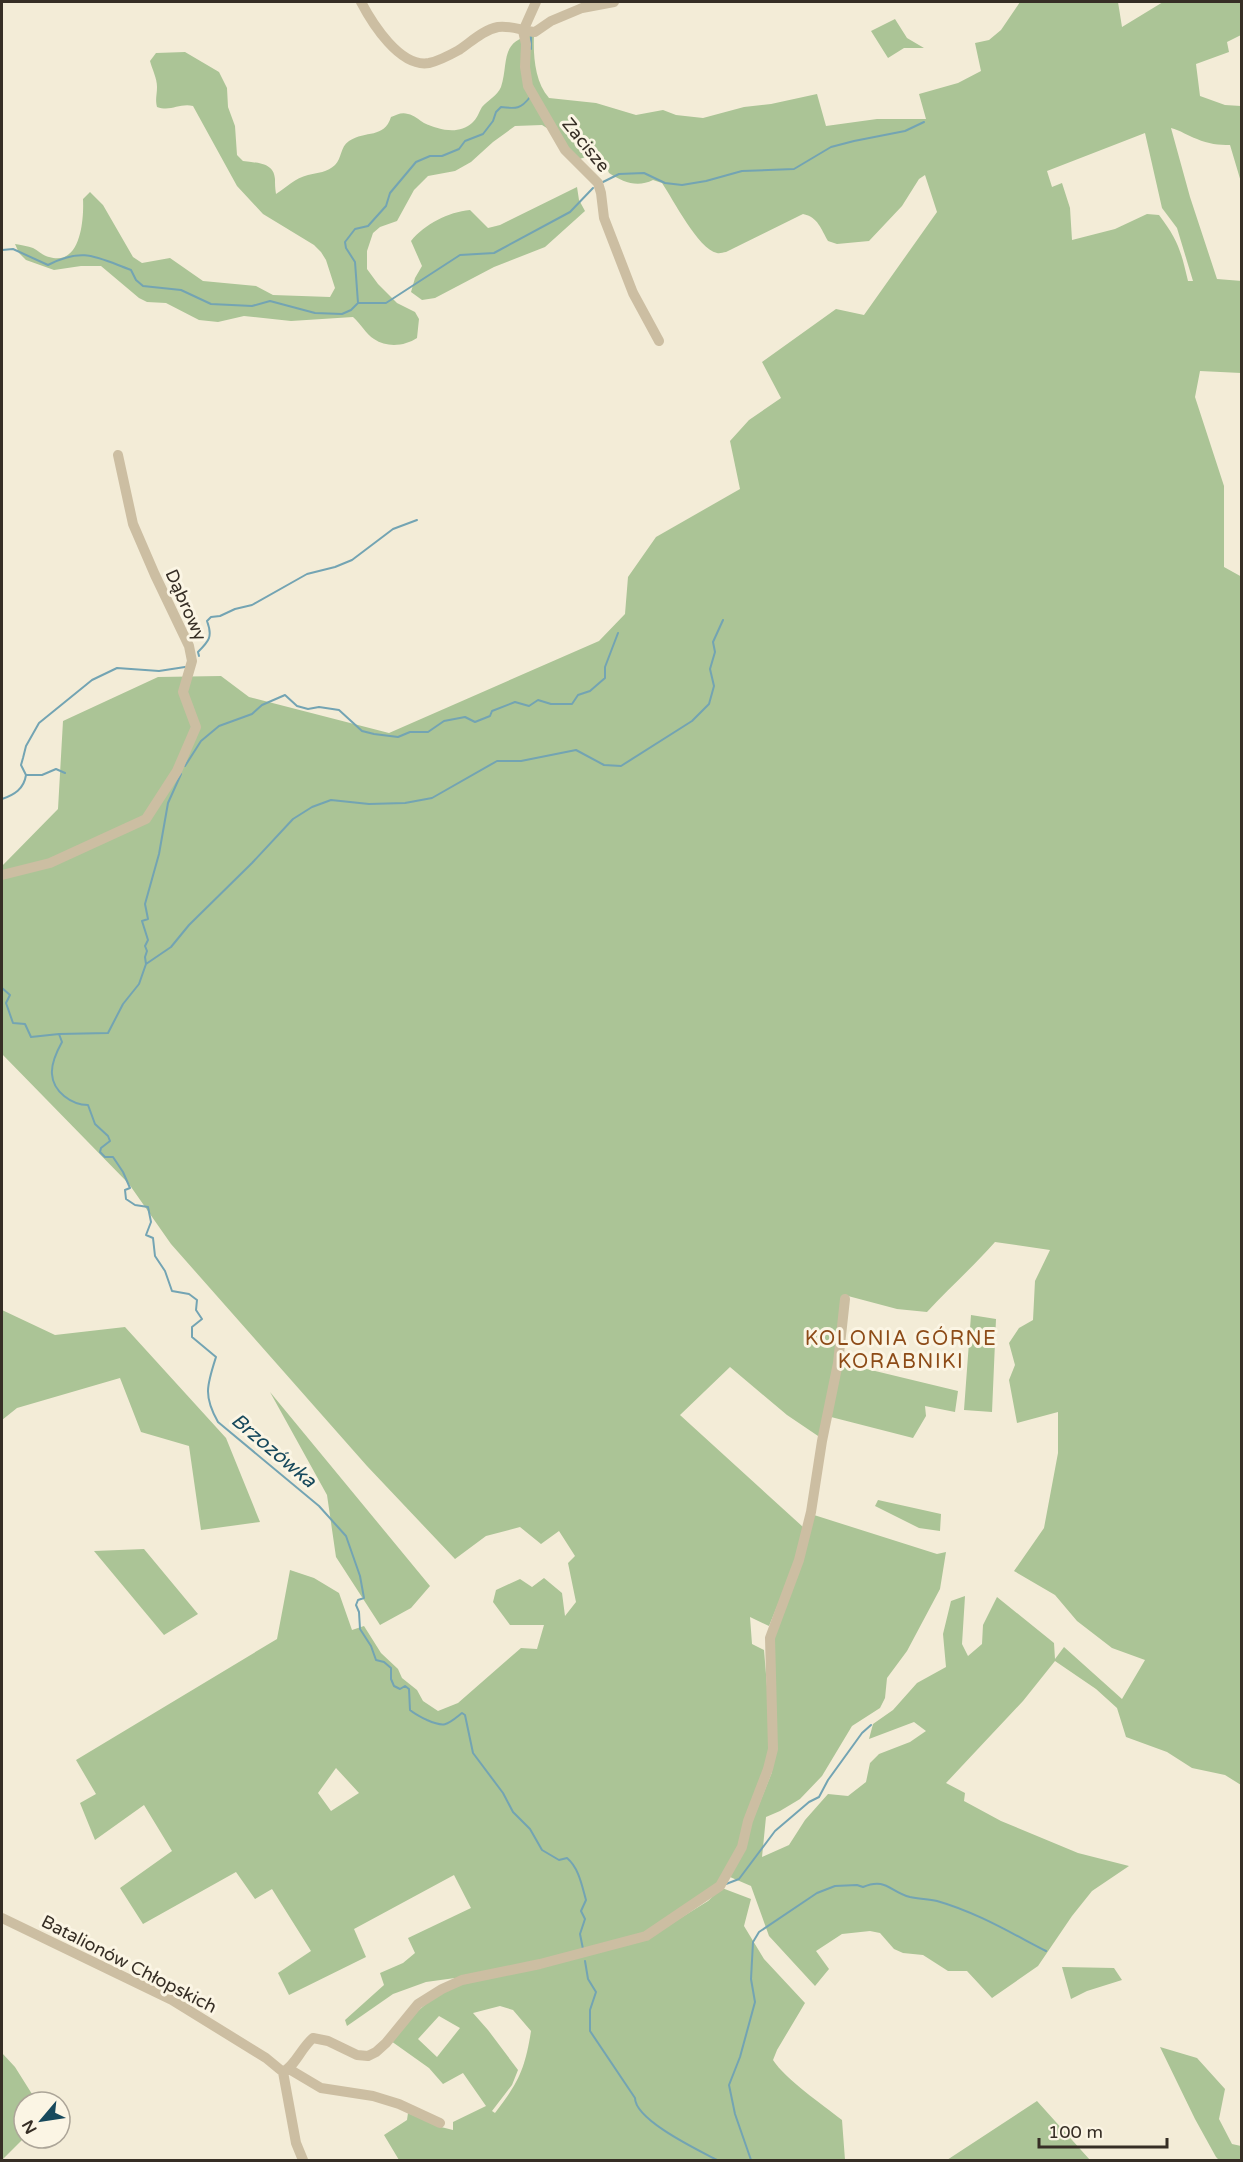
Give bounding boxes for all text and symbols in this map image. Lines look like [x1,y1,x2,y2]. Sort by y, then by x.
street label: Zacisze [557,113,615,177]
street label: Dąbrowy [160,566,212,645]
district label: KOLONIA GÓRNE KORABNIKI [805,1326,997,1374]
water label: Brzozówka [226,1408,321,1494]
street label: Batalionów Chłopskich [38,1910,220,2018]
north arrow [12,2090,72,2150]
scale bar [1039,2111,1166,2149]
text: N [18,2116,42,2137]
text: 100 m [1048,2121,1103,2143]

